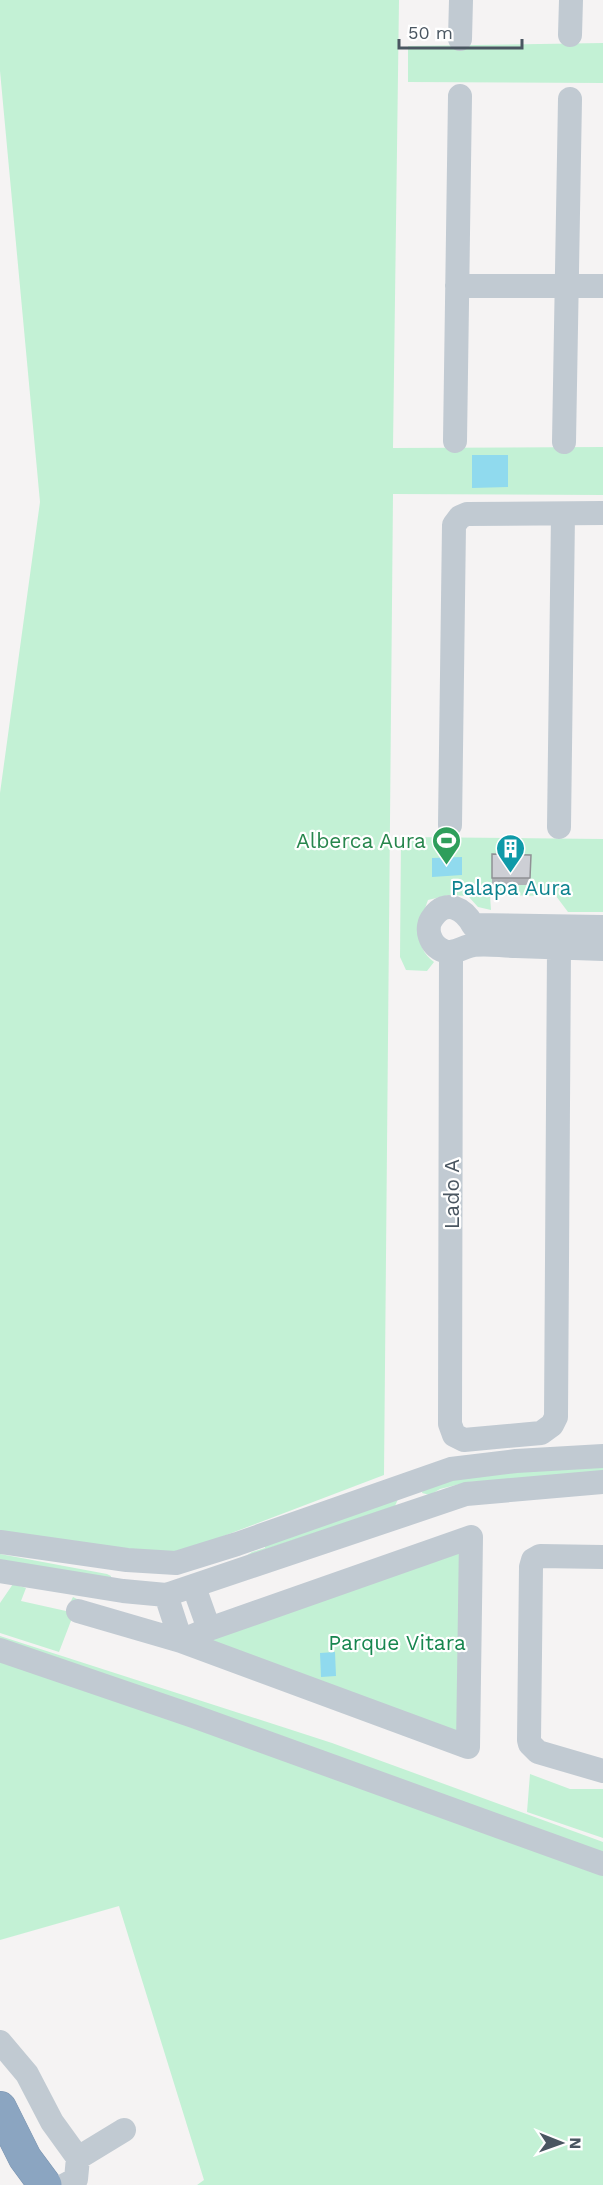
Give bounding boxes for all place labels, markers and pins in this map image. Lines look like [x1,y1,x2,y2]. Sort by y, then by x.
sports icon: Alberca Aura [431,824,463,866]
place label: Alberca Aura [296,828,426,853]
building icon: Palapa Aura [495,832,527,874]
place label: Palapa Aura [451,875,571,900]

